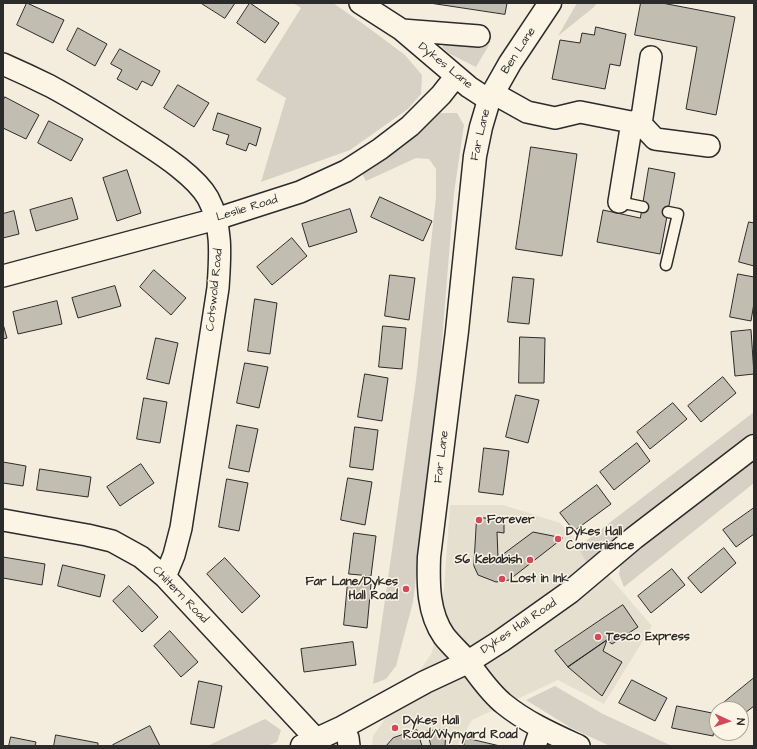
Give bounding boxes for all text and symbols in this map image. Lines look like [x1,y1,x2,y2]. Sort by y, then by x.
street label: Ben Lane [499,25,539,77]
street label: Dykes Lane [415,40,475,92]
street label: Far Lane [468,108,494,162]
street label: Leslie Road [215,193,279,225]
street label: Cotswold Road [204,248,226,332]
street label: Far Lane [432,430,452,484]
place label: Forever [487,513,535,527]
marker: Forever [474,515,484,525]
place label: Dykes Hall Convenience [566,525,634,553]
marker: Dykes Hall Convenience [553,534,563,544]
place label: S6 Kebabish [455,553,522,567]
marker: S6 Kebabish [525,555,535,565]
street label: Chiltern Road [149,563,211,627]
place label: Lost in Ink [510,572,569,586]
marker: Lost in Ink [497,574,507,584]
place label: Far Lane/Dykes Hall Road [306,575,398,603]
marker: Far Lane/Dykes Hall Road [401,584,411,594]
street label: Dykes Hall Road [478,596,560,658]
place label: Tesco Express [606,630,690,644]
marker: Tesco Express [593,632,603,642]
north arrow [709,701,749,741]
place label: Dykes Hall Road/Wynyard Road [403,714,518,742]
text: N [733,718,748,725]
marker: Dykes Hall Road/Wynyard Road [390,723,400,733]

